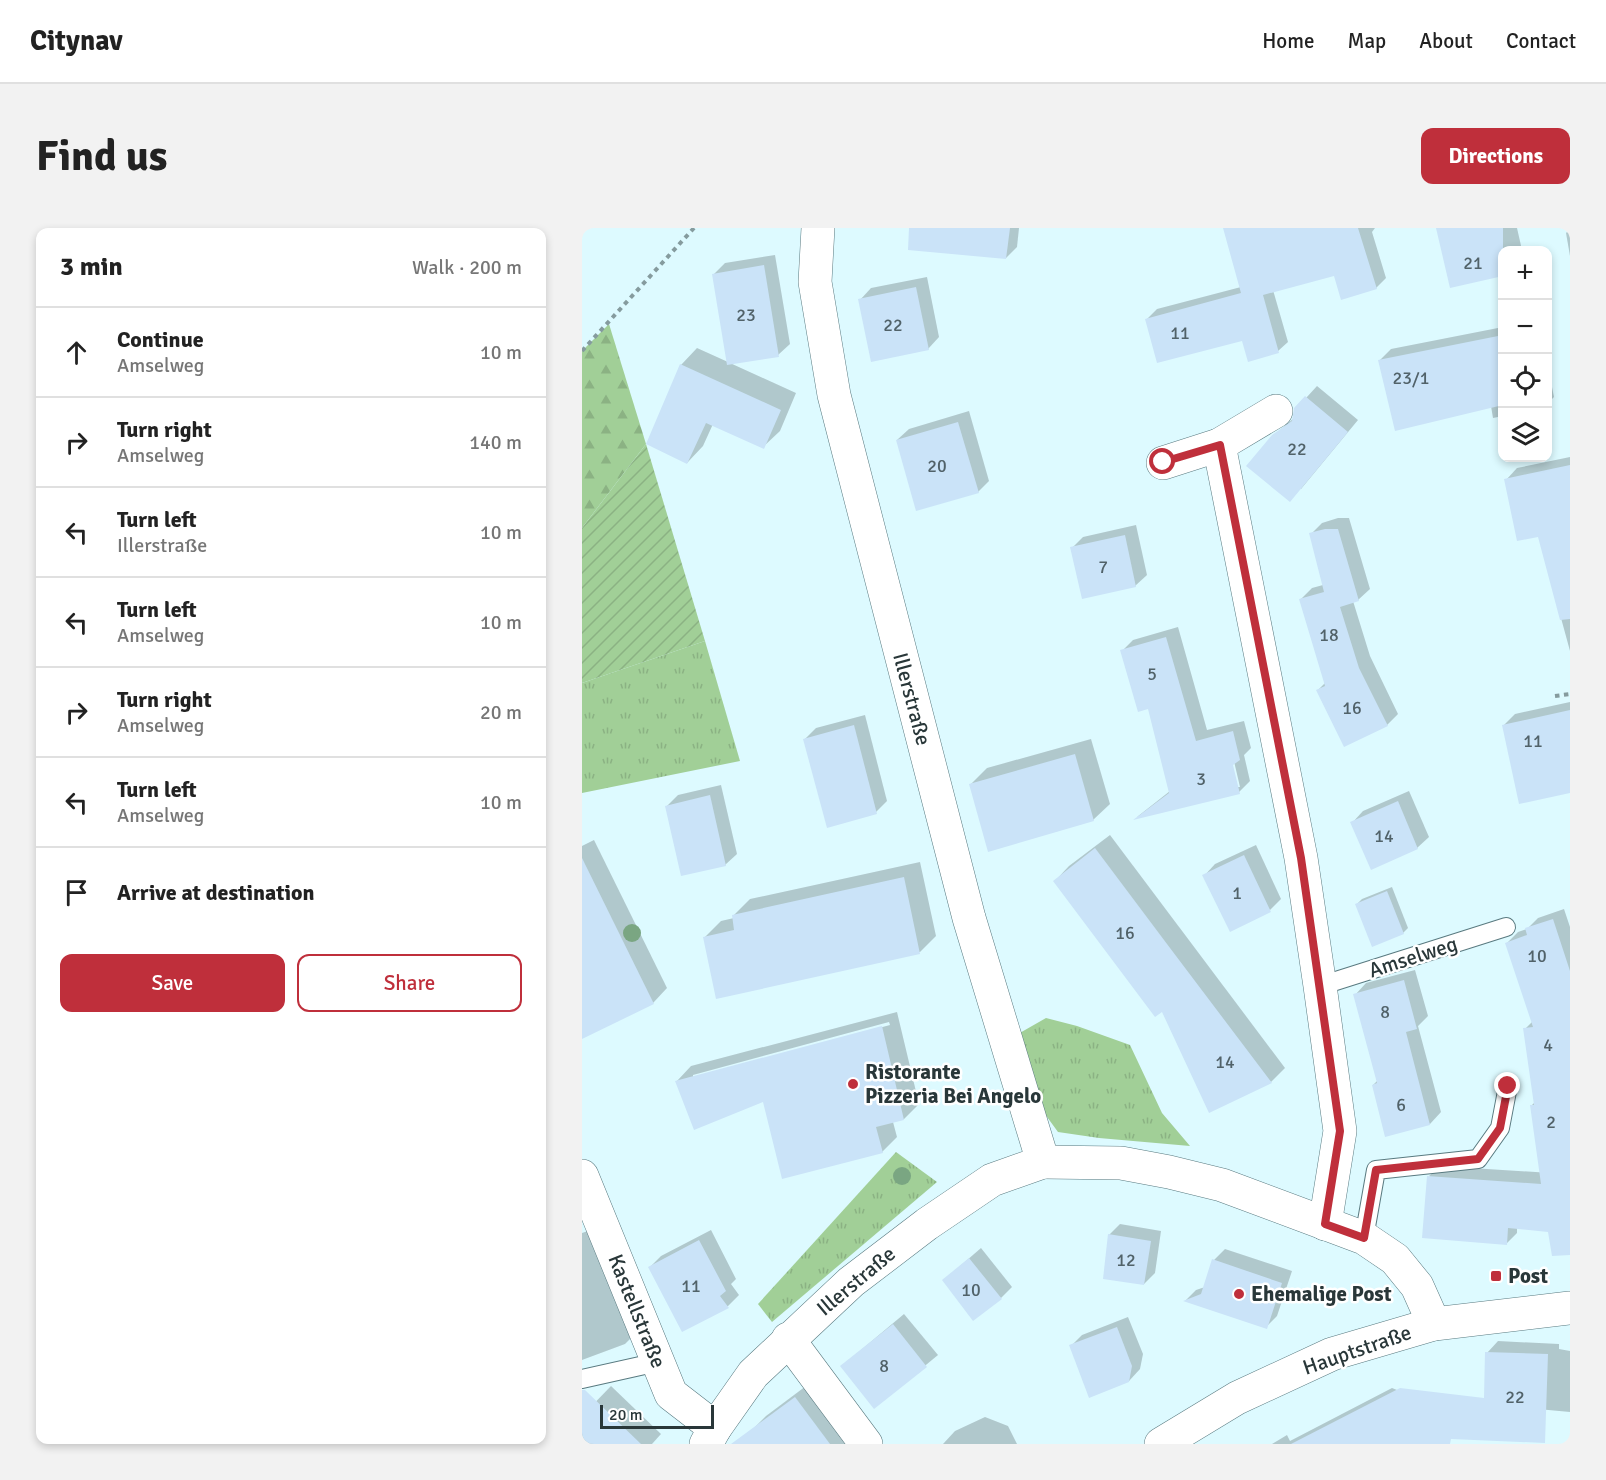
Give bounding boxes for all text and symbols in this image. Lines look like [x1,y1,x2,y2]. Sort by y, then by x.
text: Citynav [30,24,123,58]
text: Home [1262,28,1315,54]
text: Map [1348,28,1386,54]
text: About [1419,28,1473,54]
text: Contact [1506,28,1576,54]
button: Directions [1421,128,1570,184]
text: Find us [36,131,167,182]
map controls [1498,246,1552,462]
button: + [1498,246,1552,300]
text: 3 min [60,251,123,283]
house number: 21 [1463,252,1483,274]
text: Walk · 200 m [412,255,522,280]
button: − [1498,300,1552,354]
house number: 23 [736,304,756,326]
house number: 22 [883,314,903,336]
house number: 11 [1170,322,1190,344]
text: Continue [117,326,204,353]
icon: ahead [60,336,93,369]
text: 10 m [480,340,522,365]
text: Amselweg [117,353,204,378]
button: locate [1498,354,1552,408]
house number: 23/1 [1393,367,1429,389]
button: layers [1498,408,1552,462]
text: Turn right [117,416,212,443]
icon: right [60,426,93,459]
text: 140 m [469,430,522,455]
house number: 22 [1287,438,1307,460]
text: Amselweg [117,443,204,468]
route start [1149,448,1175,474]
house number: 20 [927,455,947,477]
text: Turn left [117,506,197,533]
icon: left [60,516,93,549]
text: 10 m [480,520,522,545]
text: Illerstraße [117,533,207,558]
house number: 7 [1098,556,1108,578]
text: Turn left [117,596,197,623]
icon: left [60,606,93,639]
text: 10 m [480,610,522,635]
text: Amselweg [117,623,204,648]
house number: 18 [1319,624,1339,646]
street label: Illerstraße [887,650,937,748]
house number: 5 [1147,663,1157,685]
text: Turn right [117,686,212,713]
icon: right [60,696,93,729]
house number: 16 [1342,697,1362,719]
text: 20 m [480,700,522,725]
text: Amselweg [117,713,204,738]
house number: 11 [1523,730,1543,752]
house number: 3 [1196,768,1206,790]
text: Turn left [117,776,197,803]
icon: left [60,786,93,819]
text: 10 m [480,790,522,815]
text: Amselweg [117,803,204,828]
house number: 14 [1374,825,1394,847]
icon: arrive [60,876,93,909]
text: Arrive at destination [117,879,314,906]
house number: 1 [1232,882,1242,904]
house number: 16 [1115,922,1135,944]
street label: Amselweg [1365,930,1461,984]
house number: 10 [1527,945,1547,967]
button: Save [60,954,285,1012]
button: Share [297,954,522,1012]
house number: 8 [1380,1001,1390,1023]
house number: 4 [1543,1034,1553,1056]
house number: 14 [1215,1051,1235,1073]
place label: Ristorante Pizzeria Bei Angelo [865,1059,1041,1109]
route end [1494,1072,1520,1098]
marker: Ristorante Pizzeria Bei Angelo [846,1077,860,1091]
house number: 6 [1396,1094,1406,1116]
house number: 2 [1546,1111,1556,1133]
street label: Illerstraße [811,1241,901,1321]
house number: 12 [1116,1249,1136,1271]
street label: Kastellstraße [602,1250,672,1372]
place label: Post [1508,1263,1548,1289]
marker: Post [1489,1269,1503,1283]
house number: 11 [681,1275,701,1297]
house number: 10 [961,1279,981,1301]
place label: Ehemalige Post [1251,1281,1392,1307]
marker: Ehemalige Post [1232,1287,1246,1301]
street label: Hauptstraße [1299,1319,1415,1381]
house number: 8 [879,1355,889,1377]
house number: 22 [1505,1386,1525,1408]
scale bar [600,1402,714,1430]
text: 20 m [609,1405,643,1425]

